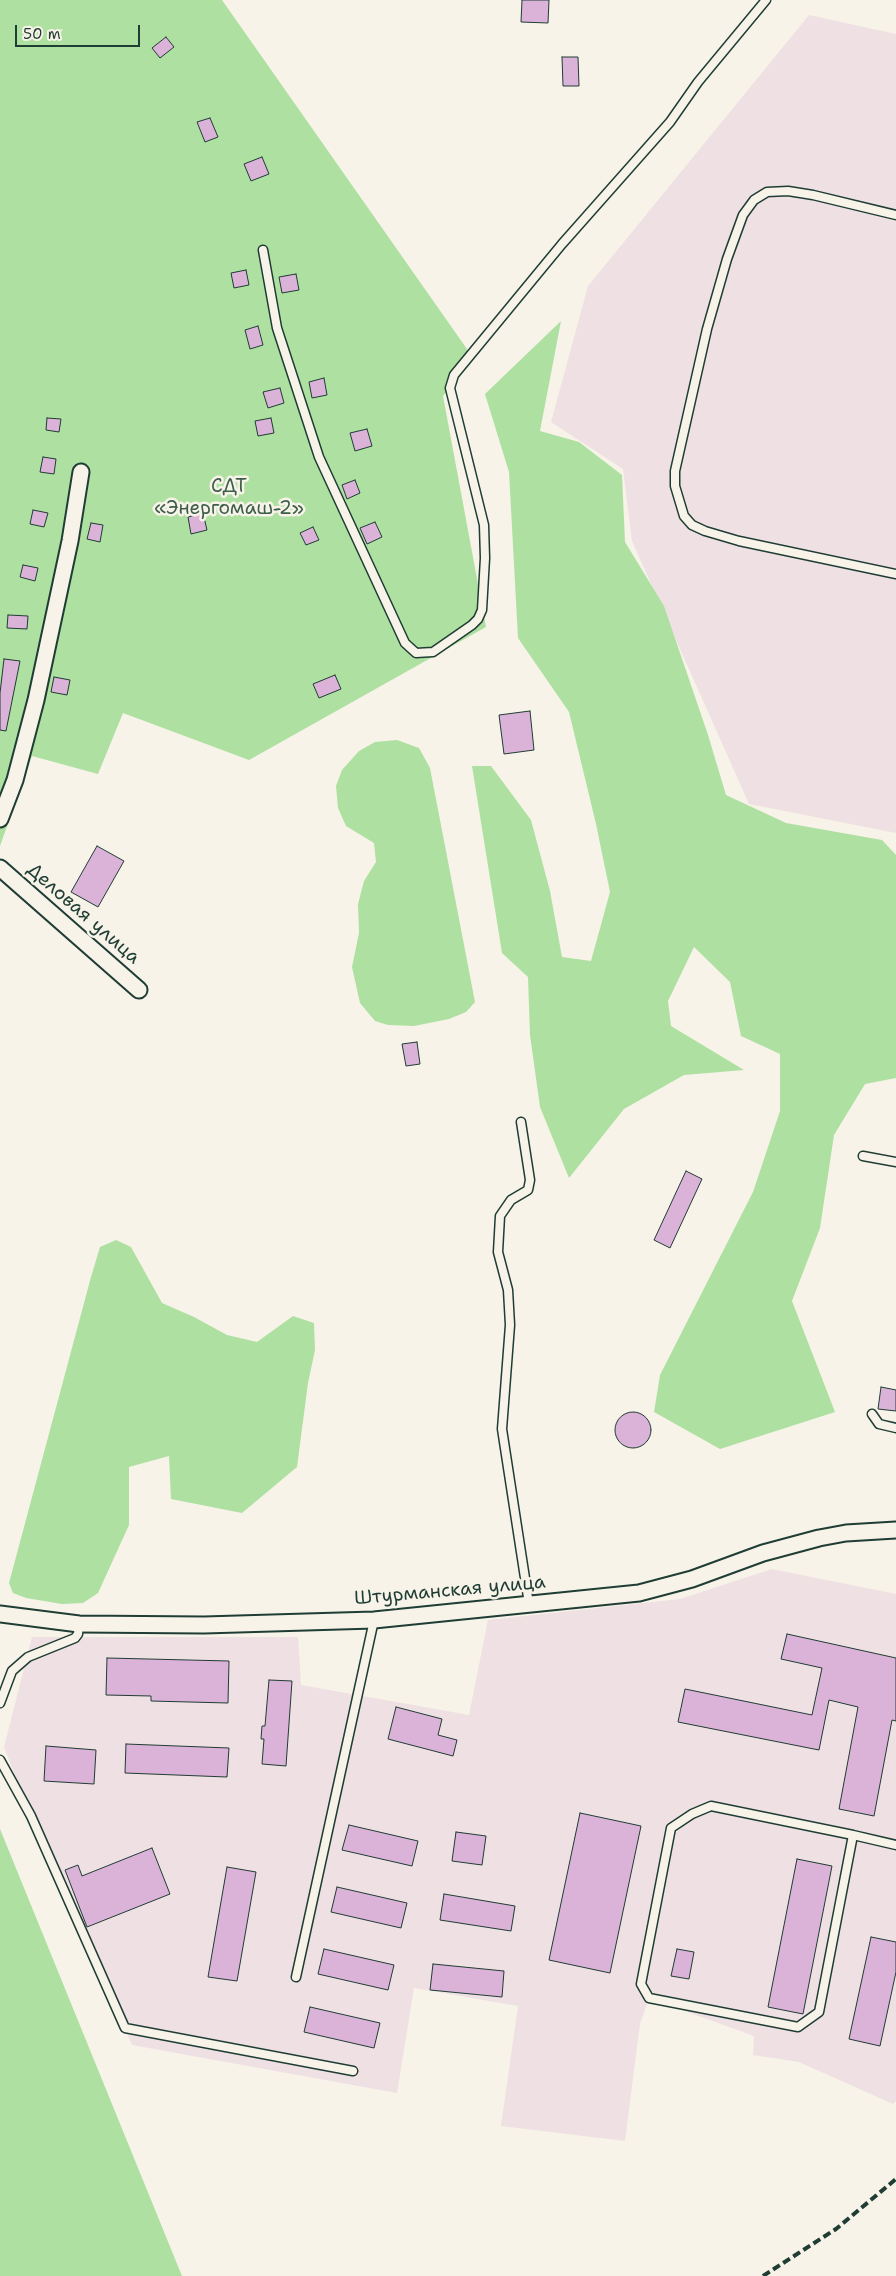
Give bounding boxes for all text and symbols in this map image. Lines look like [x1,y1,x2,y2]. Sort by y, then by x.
scale bar [18,15,142,47]
text: 50 m [23,24,61,44]
park label: СДТ «Энергомаш-2» [154,476,304,520]
street label: Деловая улица [22,859,144,969]
street label: Штурманская улица [353,1571,547,1611]

